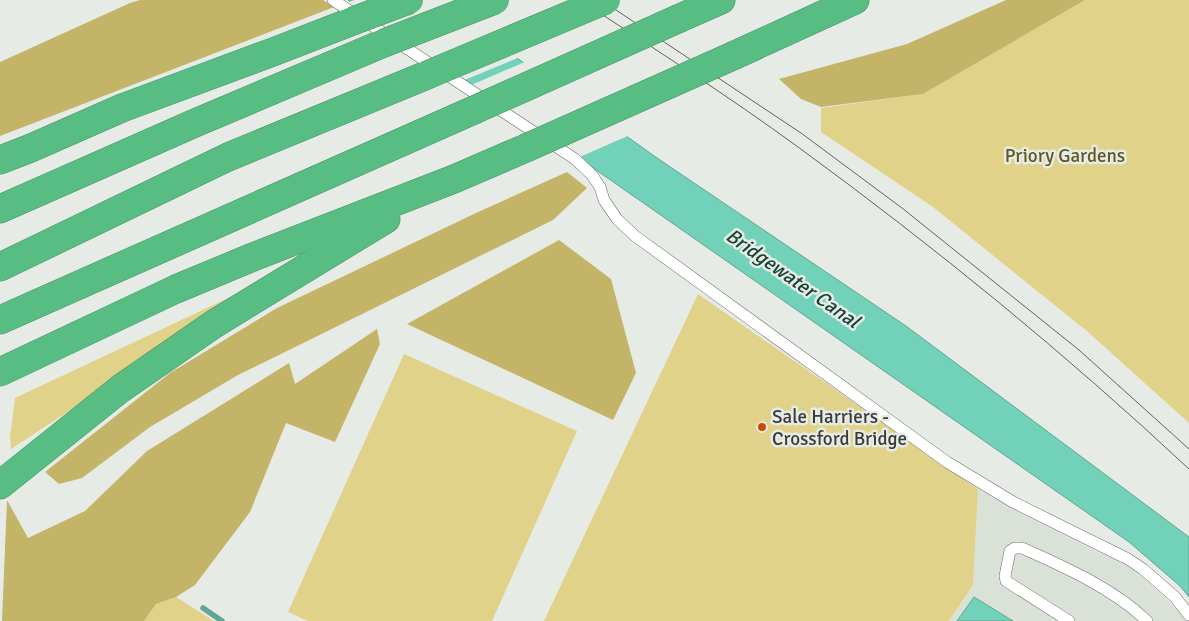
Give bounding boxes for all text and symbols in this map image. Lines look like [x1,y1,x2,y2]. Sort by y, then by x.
park label: Priory Gardens [1005,144,1125,168]
water label: Bridgewater Canal [721,223,866,335]
place label: Sale Harriers - Crossford Bridge [772,405,907,451]
marker: Sale Harriers - Crossford Bridge [756,421,768,433]

